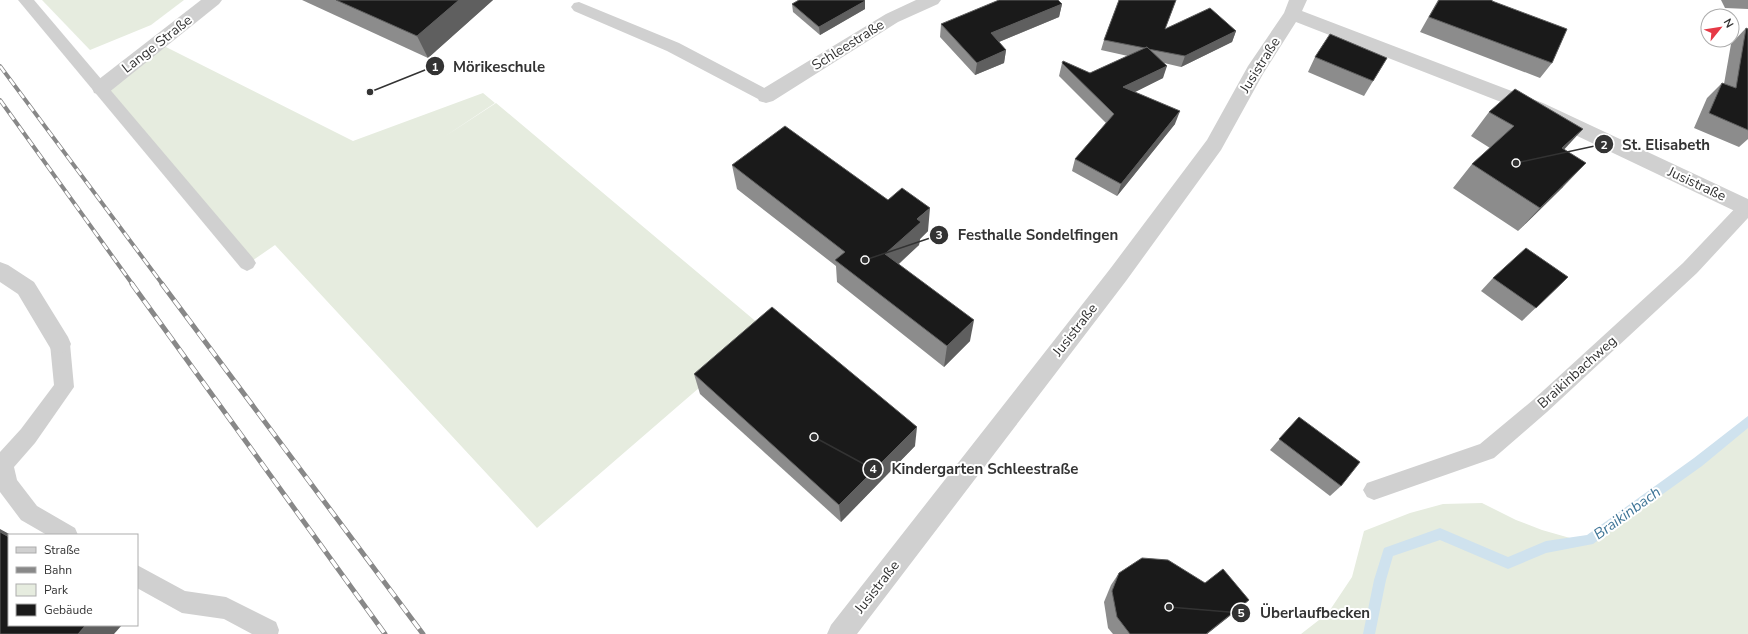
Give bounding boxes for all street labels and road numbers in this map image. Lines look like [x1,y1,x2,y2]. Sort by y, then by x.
street label: Lange Straße [118,11,196,77]
street label: Schleestraße [808,15,888,75]
street label: Jusistraße [1235,34,1285,97]
street label: Jusistraße [1664,162,1729,206]
street label: Jusistraße [1048,300,1102,361]
street label: Braikinbachweg [1533,331,1621,413]
street label: Jusistraße [850,557,904,618]

